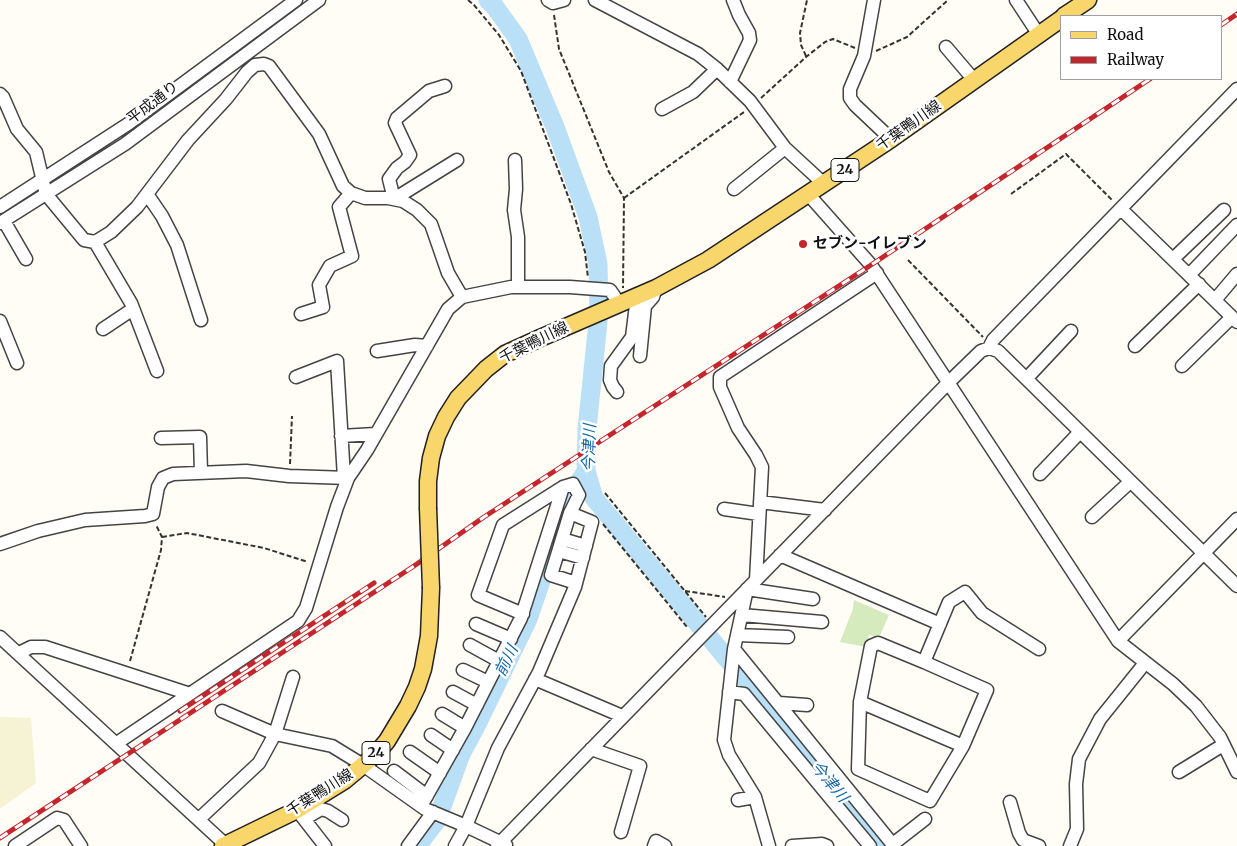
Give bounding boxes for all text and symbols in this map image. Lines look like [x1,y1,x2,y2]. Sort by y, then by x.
legend [1060,15,1222,80]
text: Road [1107,25,1143,44]
text: Railway [1107,50,1164,69]
street label: 平成通り [124,78,182,128]
street label: 千葉鴨川線 [873,97,945,155]
road number: 24 [831,158,859,182]
place label: セブン-イレブン [813,235,927,253]
marker: セブン-イレブン [797,238,809,250]
street label: 千葉鴨川線 [496,318,572,368]
water label: 今津川 [580,424,600,472]
water label: 前川 [491,642,523,680]
road number: 24 [362,741,390,764]
water label: 今津川 [806,757,852,807]
street label: 千葉鴨川線 [283,765,357,821]

